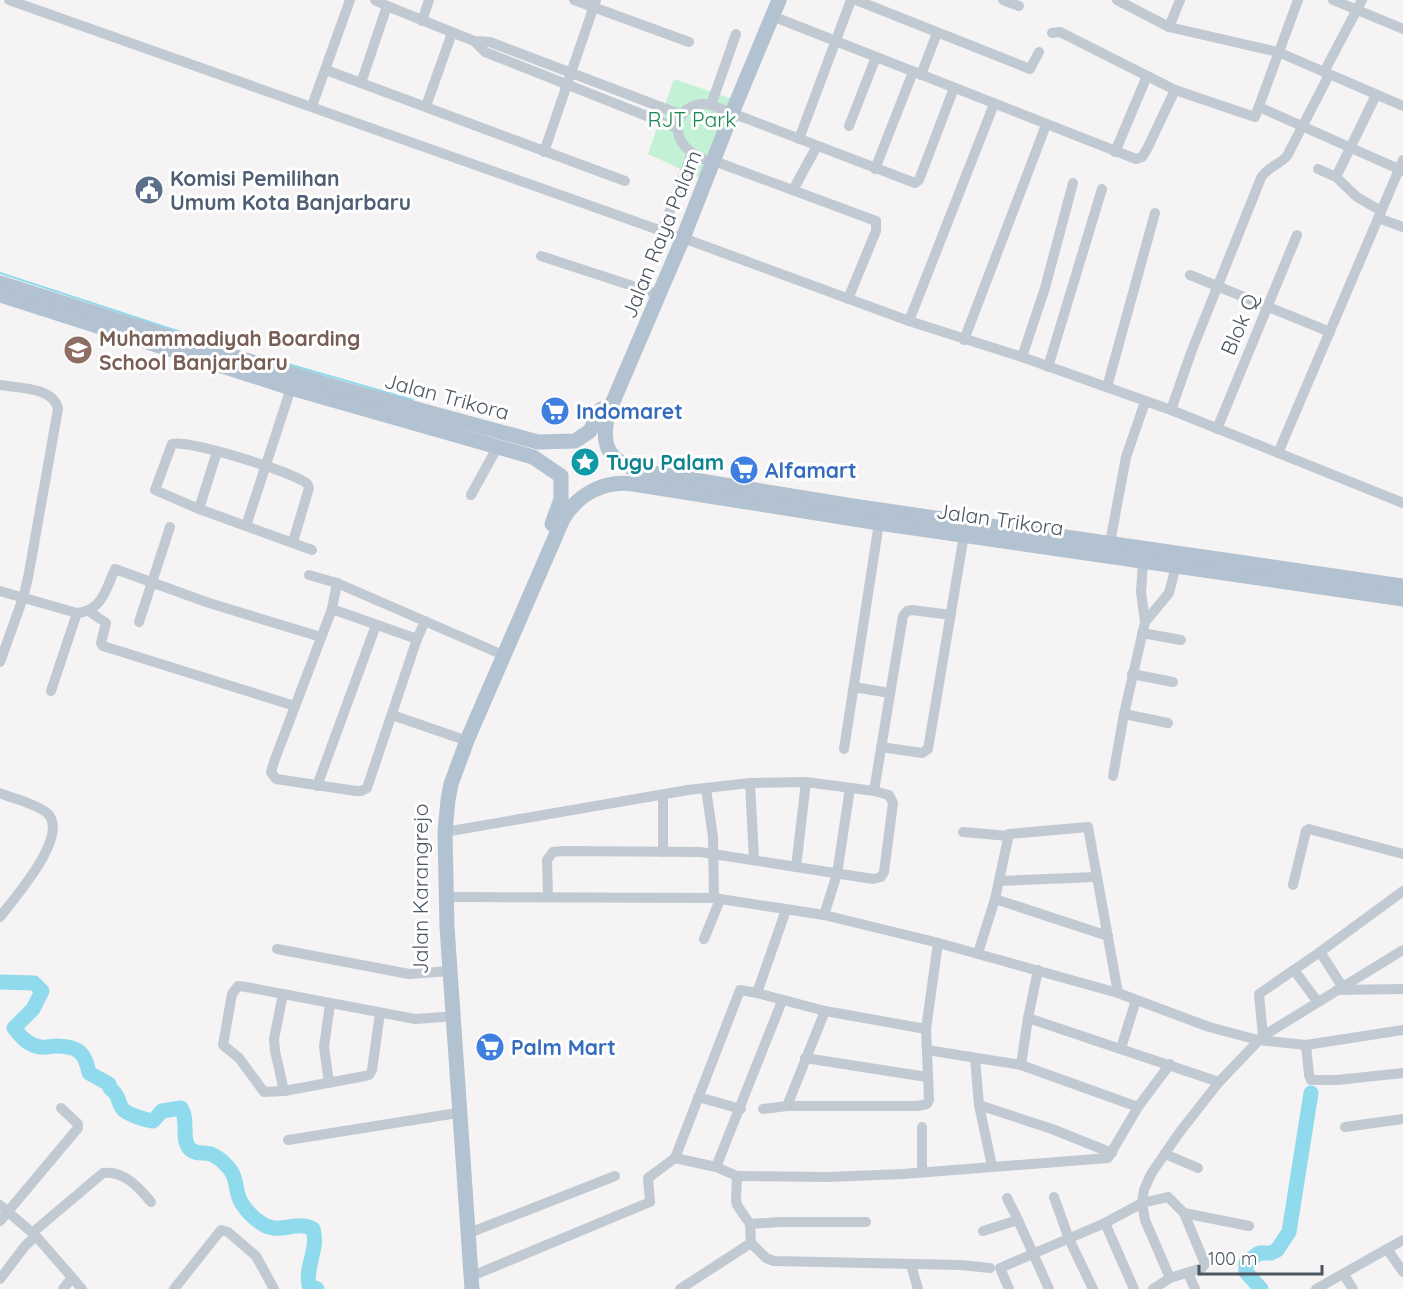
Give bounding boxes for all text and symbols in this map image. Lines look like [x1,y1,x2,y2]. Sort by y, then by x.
park label: RJT Park [648,106,736,132]
street label: Jalan Raya Palam [615,146,707,322]
place label: Komisi Pemilihan Umum Kota Banjarbaru [170,165,411,215]
public building icon: Komisi Pemilihan Umum Kota Banjarbaru [133,174,165,206]
street label: Blok Q [1214,289,1264,359]
place label: Muhammadiyah Boarding School Banjarbaru [99,325,361,375]
school or university icon: Muhammadiyah Boarding School Banjarbaru [62,334,94,366]
street label: Jalan Trikora [382,367,512,425]
supermarket icon: Indomaret [539,395,571,427]
place label: Indomaret [576,398,683,424]
place icon: Tugu Palam [569,446,601,478]
place label: Tugu Palam [606,449,724,475]
supermarket icon: Alfamart [728,454,760,486]
place label: Alfamart [765,457,857,483]
street label: Jalan Trikora [935,497,1065,541]
street label: Jalan Karangrejo [407,804,433,974]
supermarket icon: Palm Mart [474,1031,506,1063]
place label: Palm Mart [511,1034,616,1060]
scale bar [1199,1238,1322,1276]
text: 100 m [1208,1247,1257,1270]

